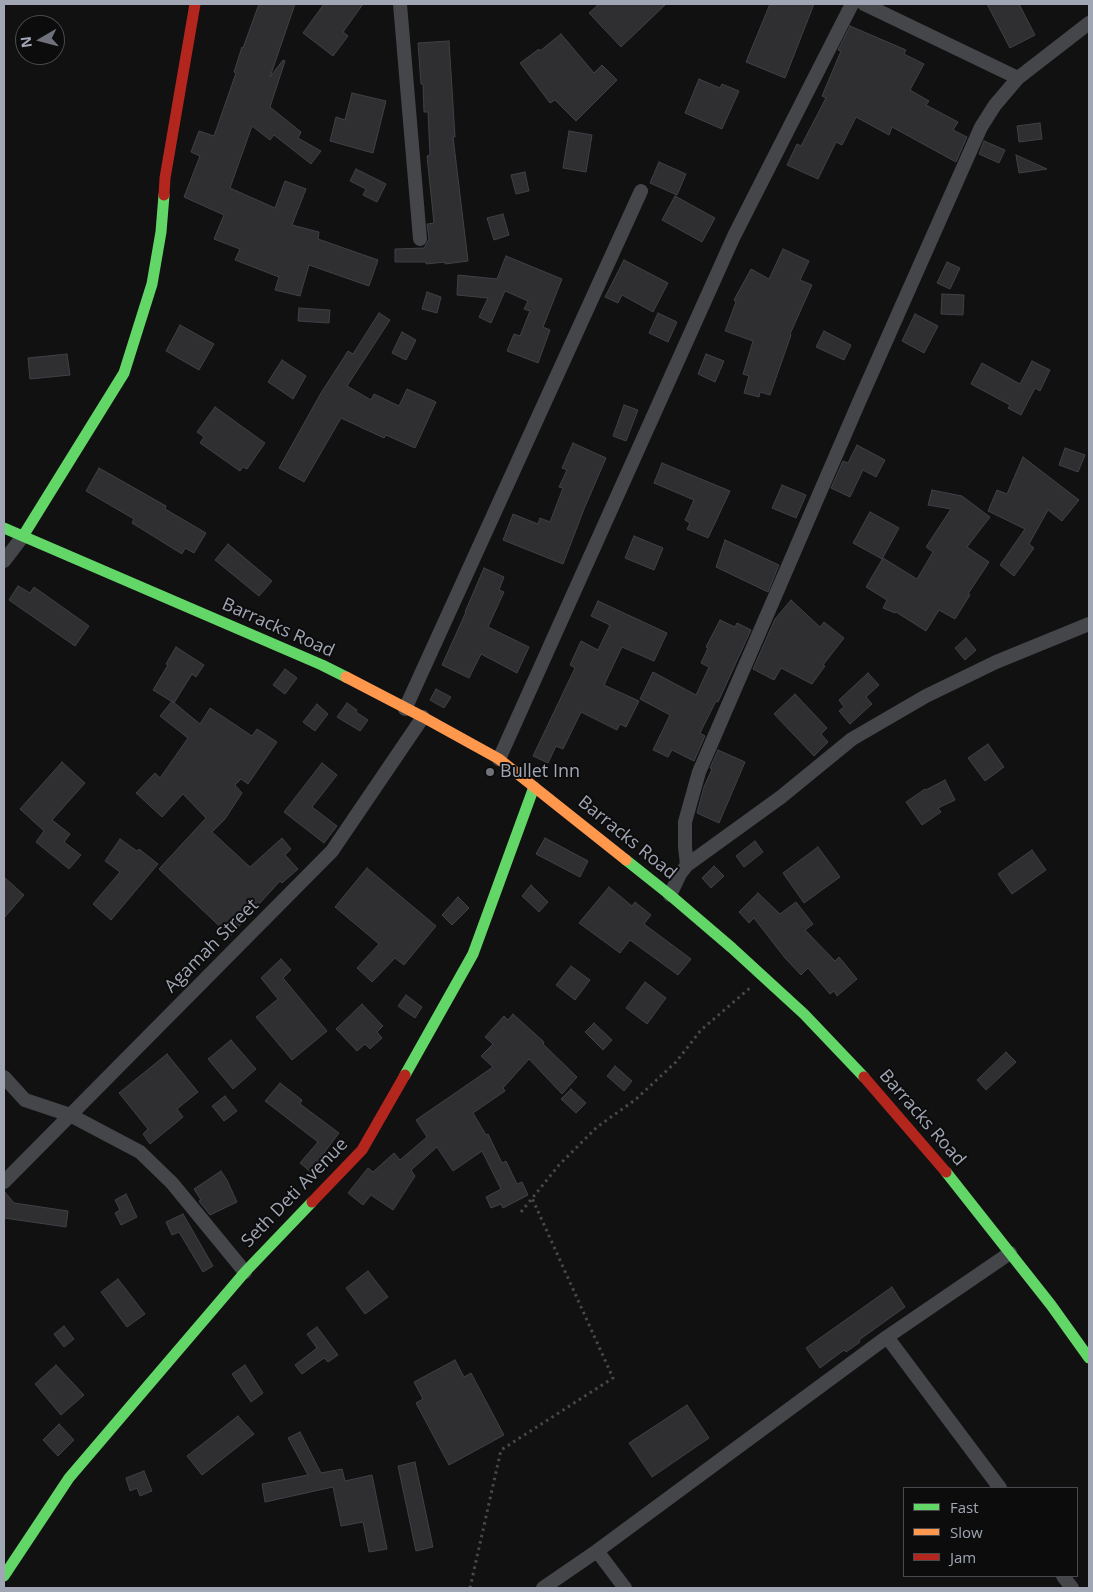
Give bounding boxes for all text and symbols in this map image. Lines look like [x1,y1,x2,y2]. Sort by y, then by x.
north arrow [15,15,65,65]
text: N [15,35,36,49]
street label: Barracks Road [219,594,337,662]
place label: Bullet Inn [500,761,580,783]
marker: Bullet Inn [484,766,496,778]
street label: Barracks Road [573,792,681,884]
street label: Agamah Street [161,895,263,997]
street label: Barracks Road [874,1065,970,1171]
street label: Seth Deti Avenue [237,1134,353,1252]
legend [903,1487,1078,1577]
text: Fast [950,1497,979,1517]
text: Slow [950,1522,983,1542]
text: Jam [950,1547,976,1567]

